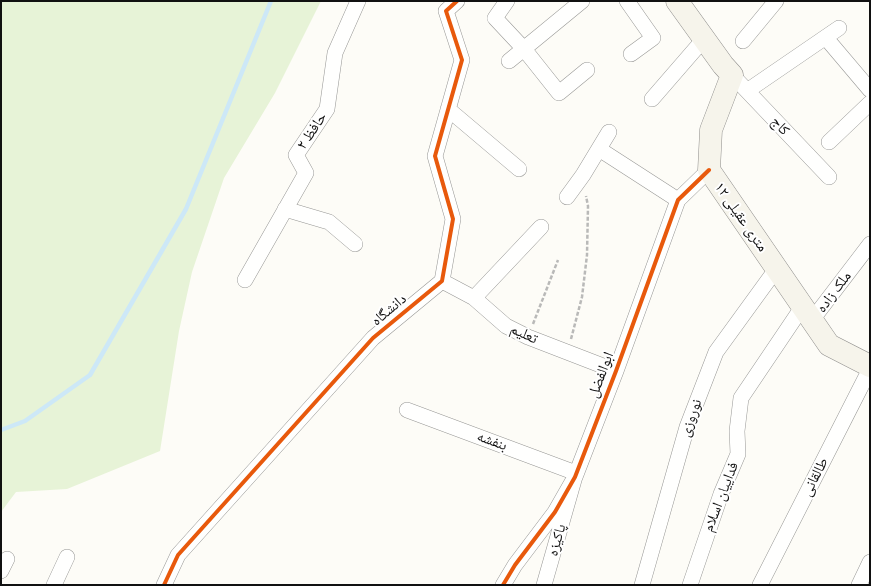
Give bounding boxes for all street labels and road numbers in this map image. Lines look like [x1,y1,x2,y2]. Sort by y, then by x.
street label: حافظ ۲ [293,109,331,153]
street label: کاج [767,113,793,139]
street label: ۱۲ متری عقیلی [711,179,771,255]
street label: ملک زاده [813,268,855,316]
street label: دانشگاه [368,290,410,330]
street label: تعلیم [507,320,541,348]
street label: ابوالفضل [584,349,618,401]
street label: نوروزی [676,397,706,439]
street label: بنفشه [474,427,510,455]
street label: طالقانی [798,455,832,499]
street label: فداییان اسلام [699,459,743,535]
street label: پاکیزه [544,522,570,558]

